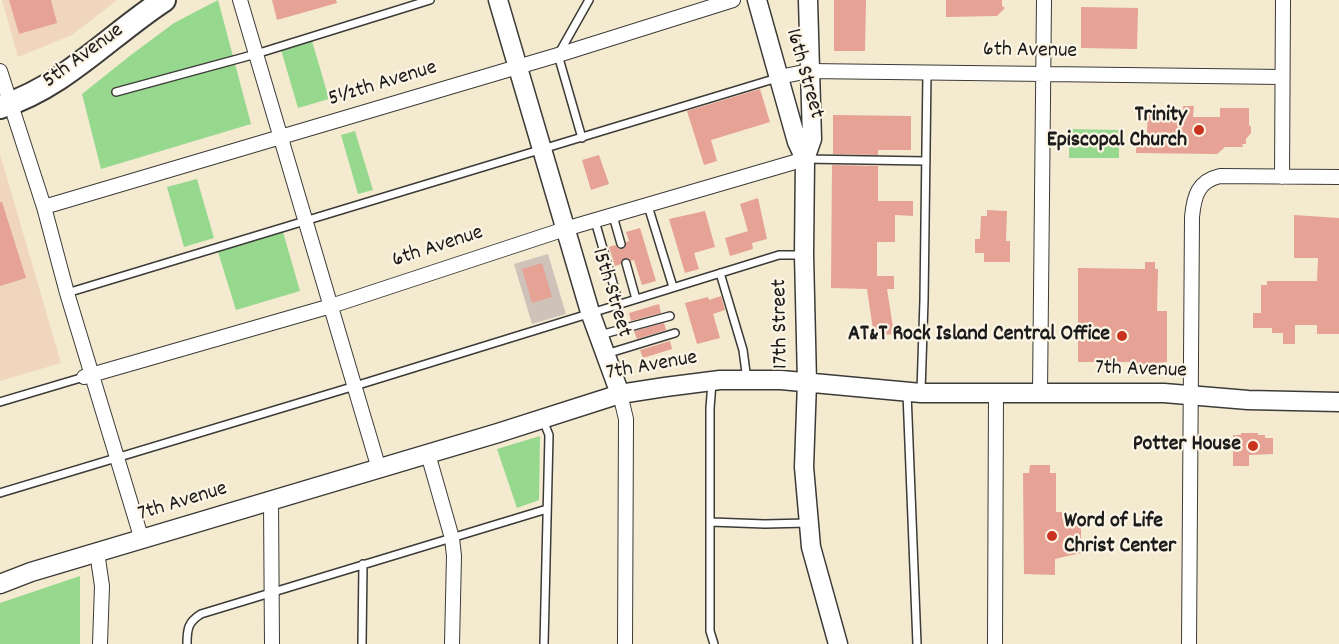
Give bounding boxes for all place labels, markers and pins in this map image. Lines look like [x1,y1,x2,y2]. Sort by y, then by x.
place label: Trinity Episcopal Church [1047,104,1187,156]
marker: Trinity Episcopal Church [1192,123,1206,137]
place label: AT&T Rock Island Central Office [848,323,1110,349]
marker: AT&T Rock Island Central Office [1115,329,1129,343]
place label: Potter House [1133,433,1241,459]
marker: Potter House [1246,439,1260,453]
place label: Word of Life Christ Center [1064,510,1176,562]
marker: Word of Life Christ Center [1045,529,1059,543]

